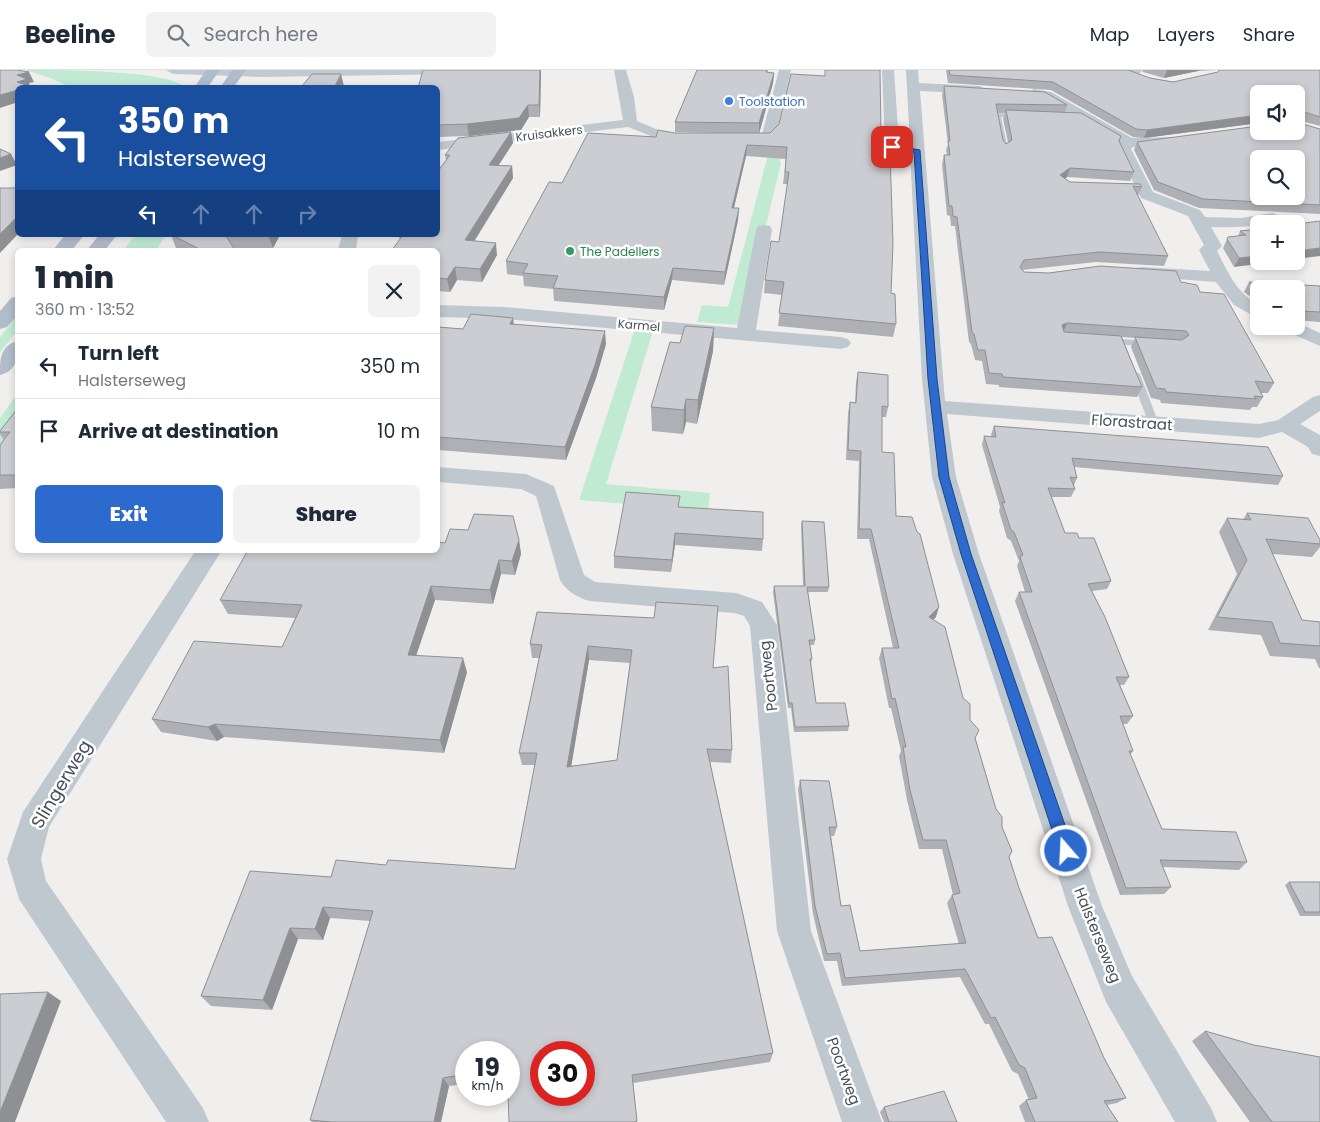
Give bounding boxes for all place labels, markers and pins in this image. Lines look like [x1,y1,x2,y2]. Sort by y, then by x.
place label: Toolstation [739,93,805,110]
marker: Toolstation [723,95,735,107]
pin [871,126,913,168]
place label: The Padellers [580,243,660,260]
marker: The Padellers [564,245,576,257]

